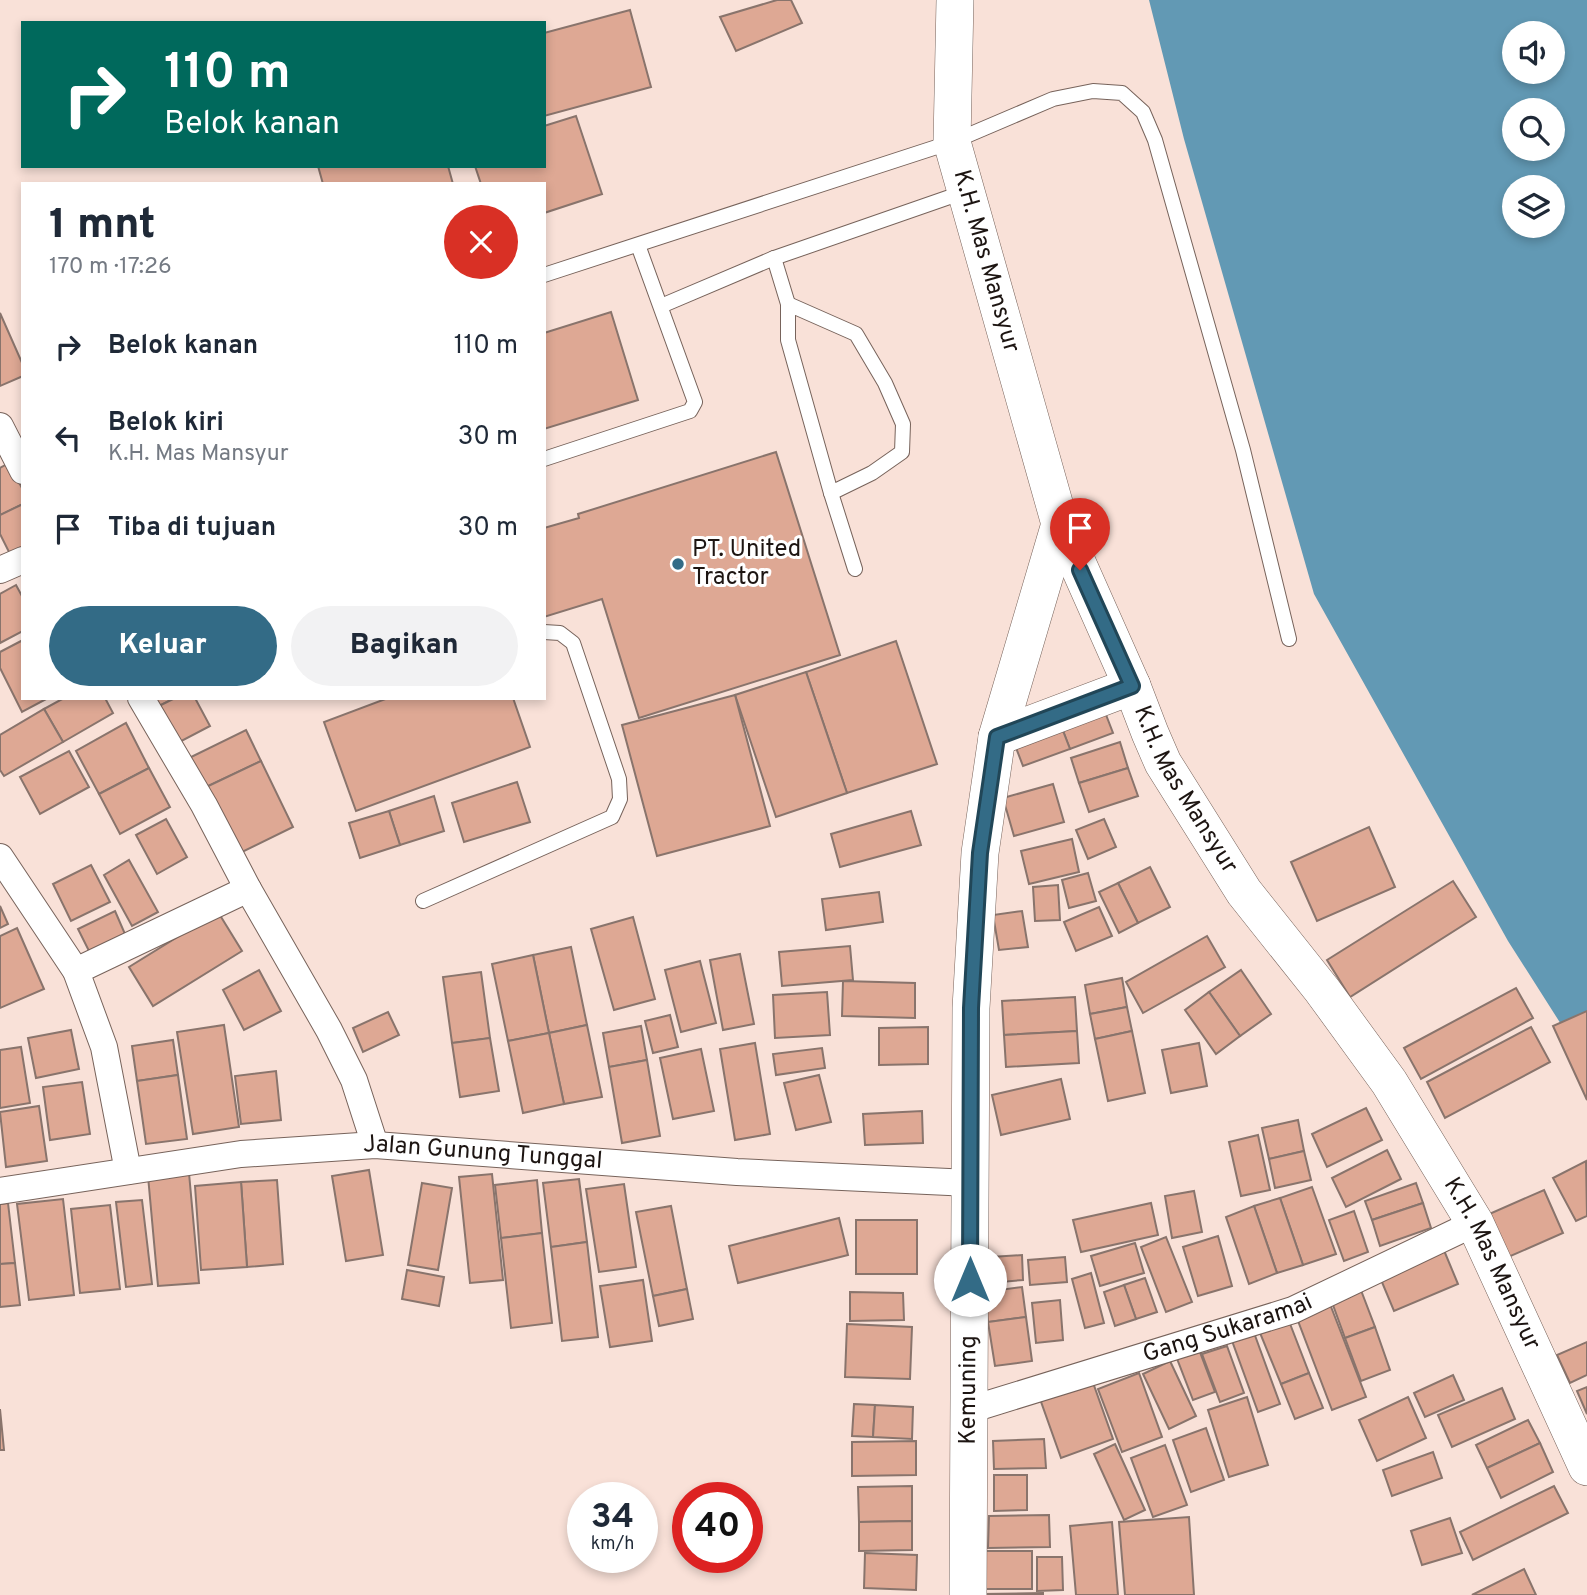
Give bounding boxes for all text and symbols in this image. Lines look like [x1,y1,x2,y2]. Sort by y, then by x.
map controls [1502,21,1565,238]
button: sound [1502,21,1565,84]
text: 110 m [164,44,291,106]
icon: right [49,49,140,140]
button: search [1502,98,1565,161]
text: Belok kanan [164,105,340,145]
street label: K.H. Mas Mansyur [946,166,1026,356]
button: layers [1502,175,1565,238]
text: 1 mnt [49,200,156,253]
button: close [444,205,518,279]
text: 170 m · 17:26 [49,253,172,282]
icon: right [49,328,87,366]
text: Belok kanan [108,330,258,363]
text: 110 m [454,330,518,363]
text: Belok kiri [108,407,224,440]
icon: left [49,419,87,457]
text: 30 m [458,421,518,454]
text: K.H. Mas Mansyur [108,440,289,469]
pin [1050,498,1110,570]
icon: arrive [1061,509,1099,547]
icon: arrive [49,510,87,548]
text: Tiba di tujuan [108,512,276,545]
text: 30 m [458,512,518,545]
place label: PT. United Tractor [692,535,801,593]
marker: PT. United Tractor [670,556,686,572]
button: Keluar [49,606,277,686]
button: Bagikan [291,606,518,686]
street label: K.H. Mas Mansyur [1126,702,1244,879]
street label: Jalan Gunung Tunggal [362,1130,603,1177]
street label: K.H. Mas Mansyur [1436,1172,1546,1355]
position arrow [933,1243,1007,1317]
street label: Gang Sukaramai [1139,1288,1318,1370]
street label: Kemuning [954,1335,984,1445]
speed limit sign: 40 [672,1482,763,1573]
text: 34 [591,1496,634,1540]
text: km/h [591,1533,634,1556]

